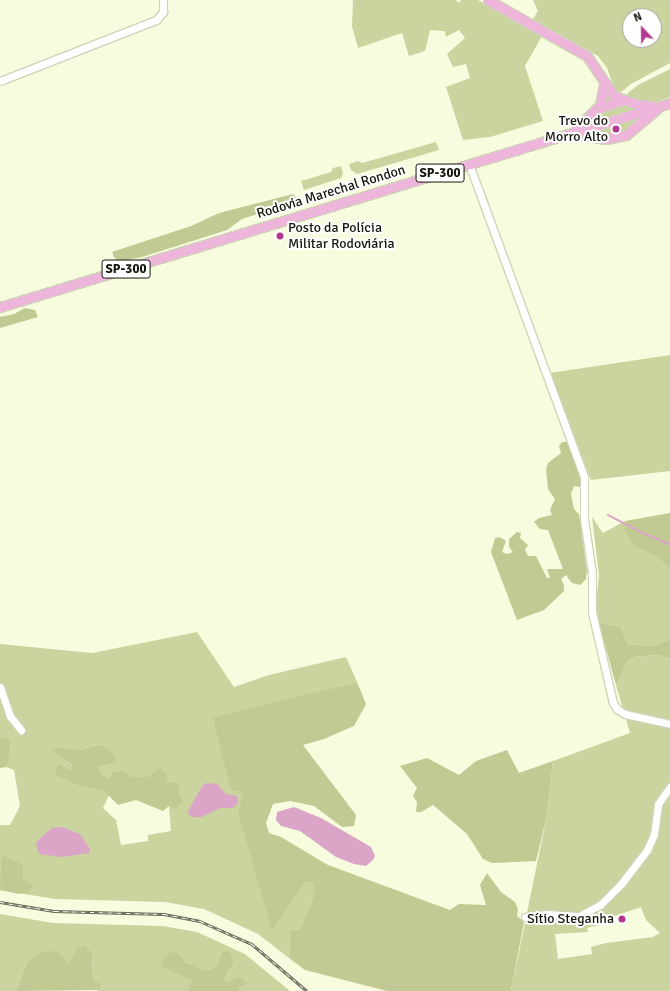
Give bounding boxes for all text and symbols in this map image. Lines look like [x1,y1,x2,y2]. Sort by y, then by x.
north arrow [622,8,662,48]
text: N [632,10,644,25]
place label: Trevo do Morro Alto [545,113,608,146]
marker: Trevo do Morro Alto [611,124,621,134]
street label: Rodovia Marechal Rondon [255,161,407,223]
road number: SP-300 [415,162,465,184]
place label: Posto da Polícia Militar Rodoviária [288,220,395,252]
marker: Posto da Polícia Militar Rodoviária [275,231,285,241]
road number: SP-300 [101,258,151,280]
place label: Sítio Steganha [527,911,614,927]
marker: Sítio Steganha [617,914,627,924]

